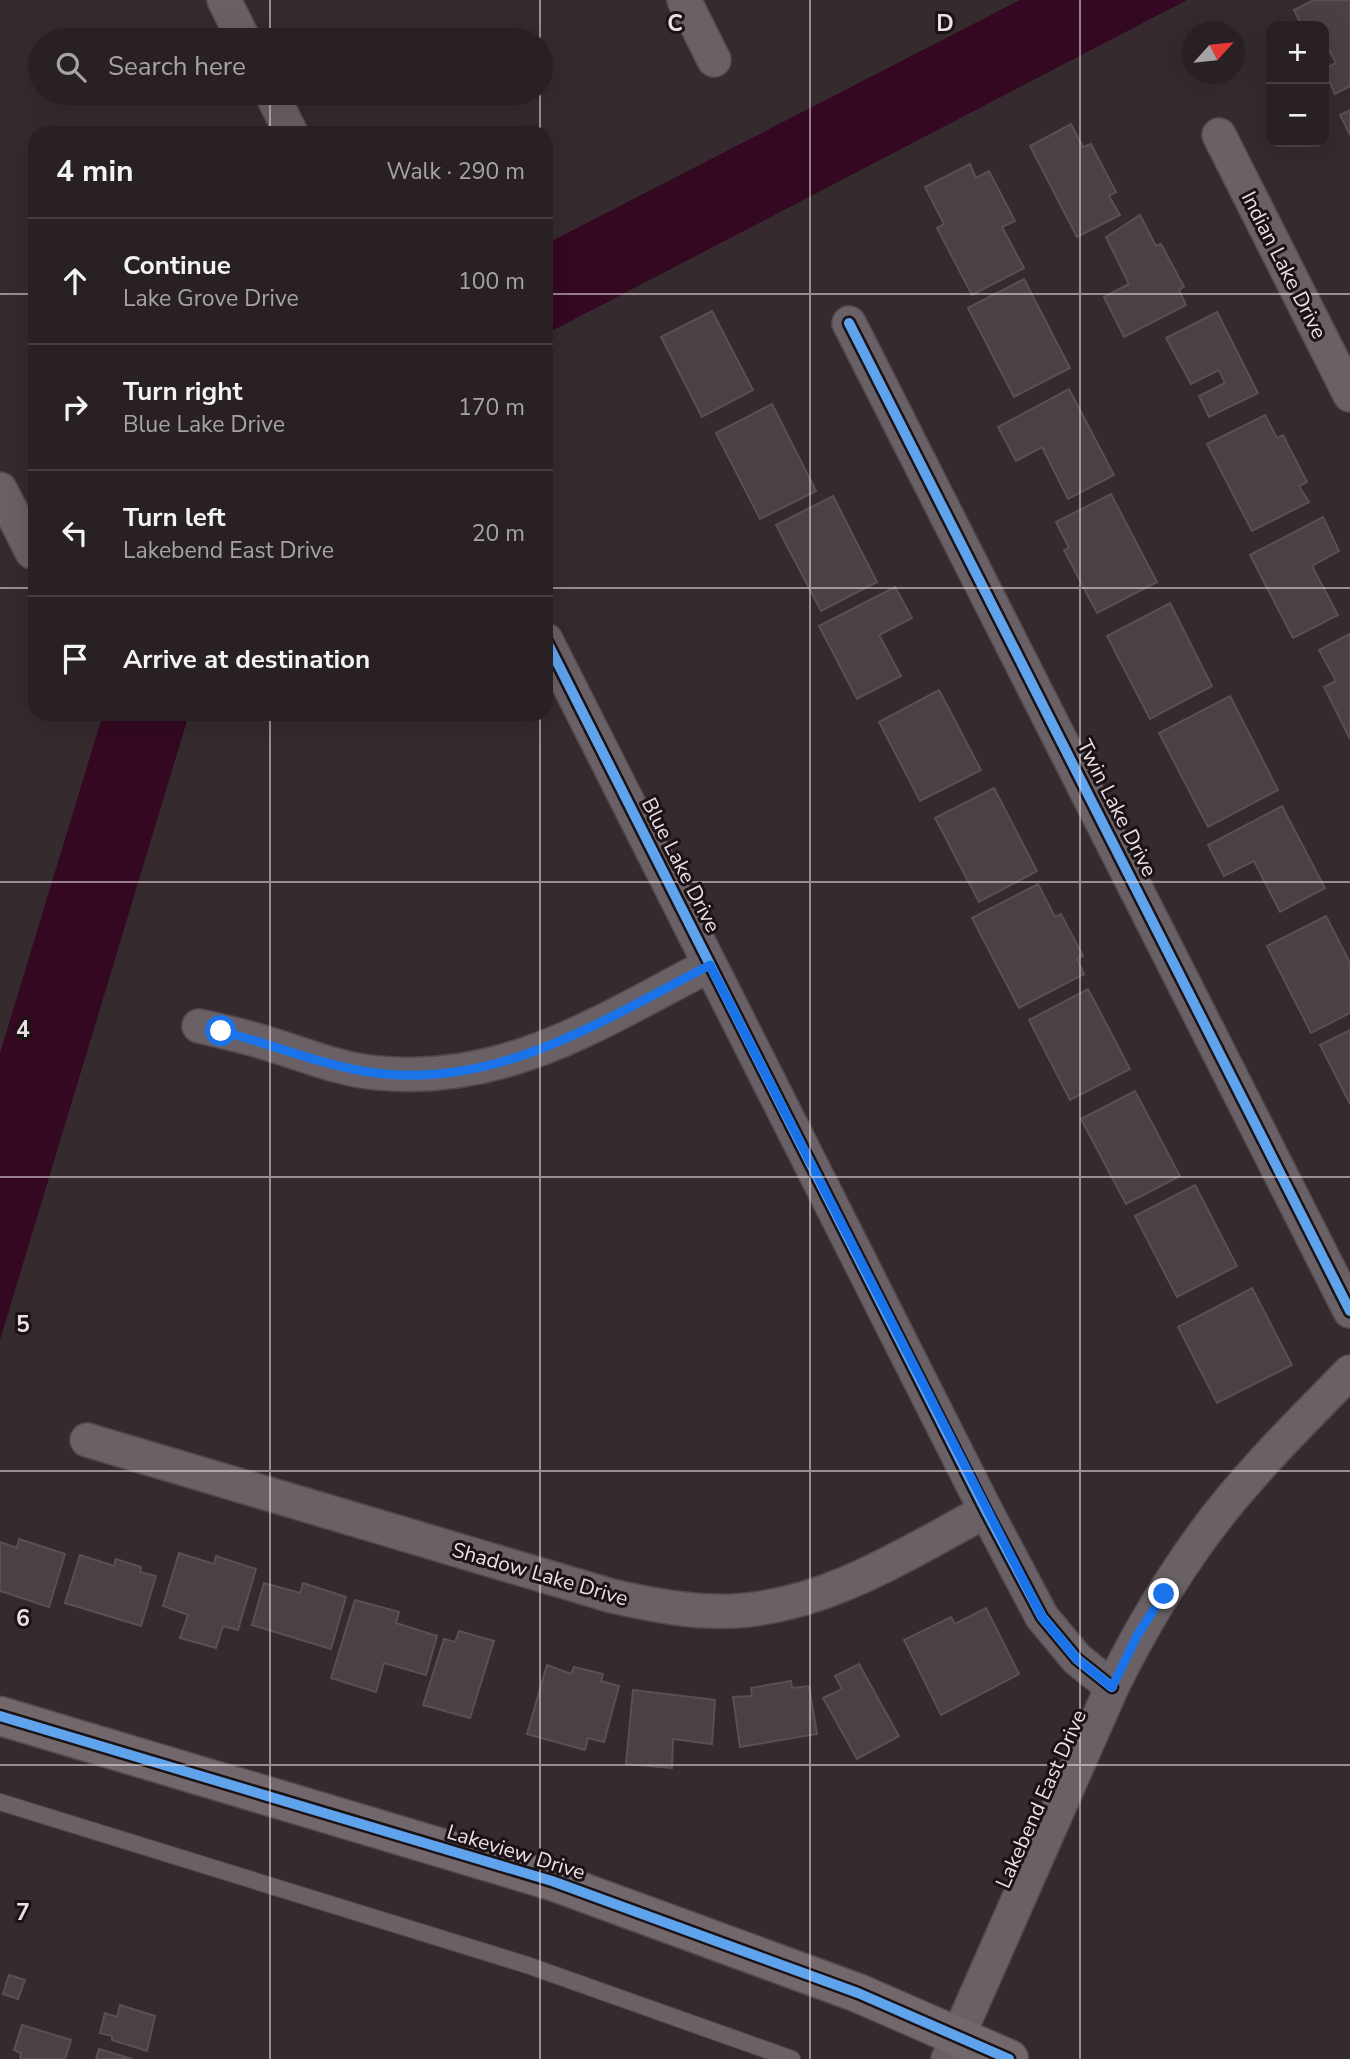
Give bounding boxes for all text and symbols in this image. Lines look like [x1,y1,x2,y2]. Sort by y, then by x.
text: C [667,8,683,39]
text: D [936,8,954,39]
north arrow [1182,21,1245,84]
map controls [1266,21,1329,147]
button: + [1266,21,1329,84]
search box [28,28,553,105]
icon: search [52,48,90,86]
text: Search here [108,49,246,84]
button: − [1266,84,1329,147]
text: 4 min [56,151,134,192]
text: Walk · 290 m [386,156,525,187]
street label: Indian Lake Drive [1235,186,1333,344]
text: Continue [123,248,231,283]
icon: ahead [56,262,94,300]
text: 100 m [458,266,525,297]
text: Lake Grove Drive [123,283,299,314]
text: Turn right [123,374,242,409]
icon: right [56,388,94,426]
text: 170 m [458,392,525,423]
text: Blue Lake Drive [123,409,285,440]
text: Turn left [123,500,226,535]
icon: left [56,514,94,552]
text: 20 m [472,518,525,549]
text: Lakebend East Drive [123,535,334,566]
icon: arrive [56,640,94,678]
text: Arrive at destination [123,642,370,677]
street label: Twin Lake Drive [1070,735,1164,881]
street label: Blue Lake Drive [635,793,727,937]
text: 4 [16,1014,30,1045]
route start [205,1015,236,1046]
text: 5 [16,1309,30,1340]
street label: Shadow Lake Drive [449,1535,631,1613]
route end [1148,1578,1179,1609]
text: 6 [16,1603,30,1634]
street label: Lakebend East Drive [989,1705,1093,1893]
street label: Lakeview Drive [443,1818,589,1886]
text: 7 [16,1897,30,1928]

